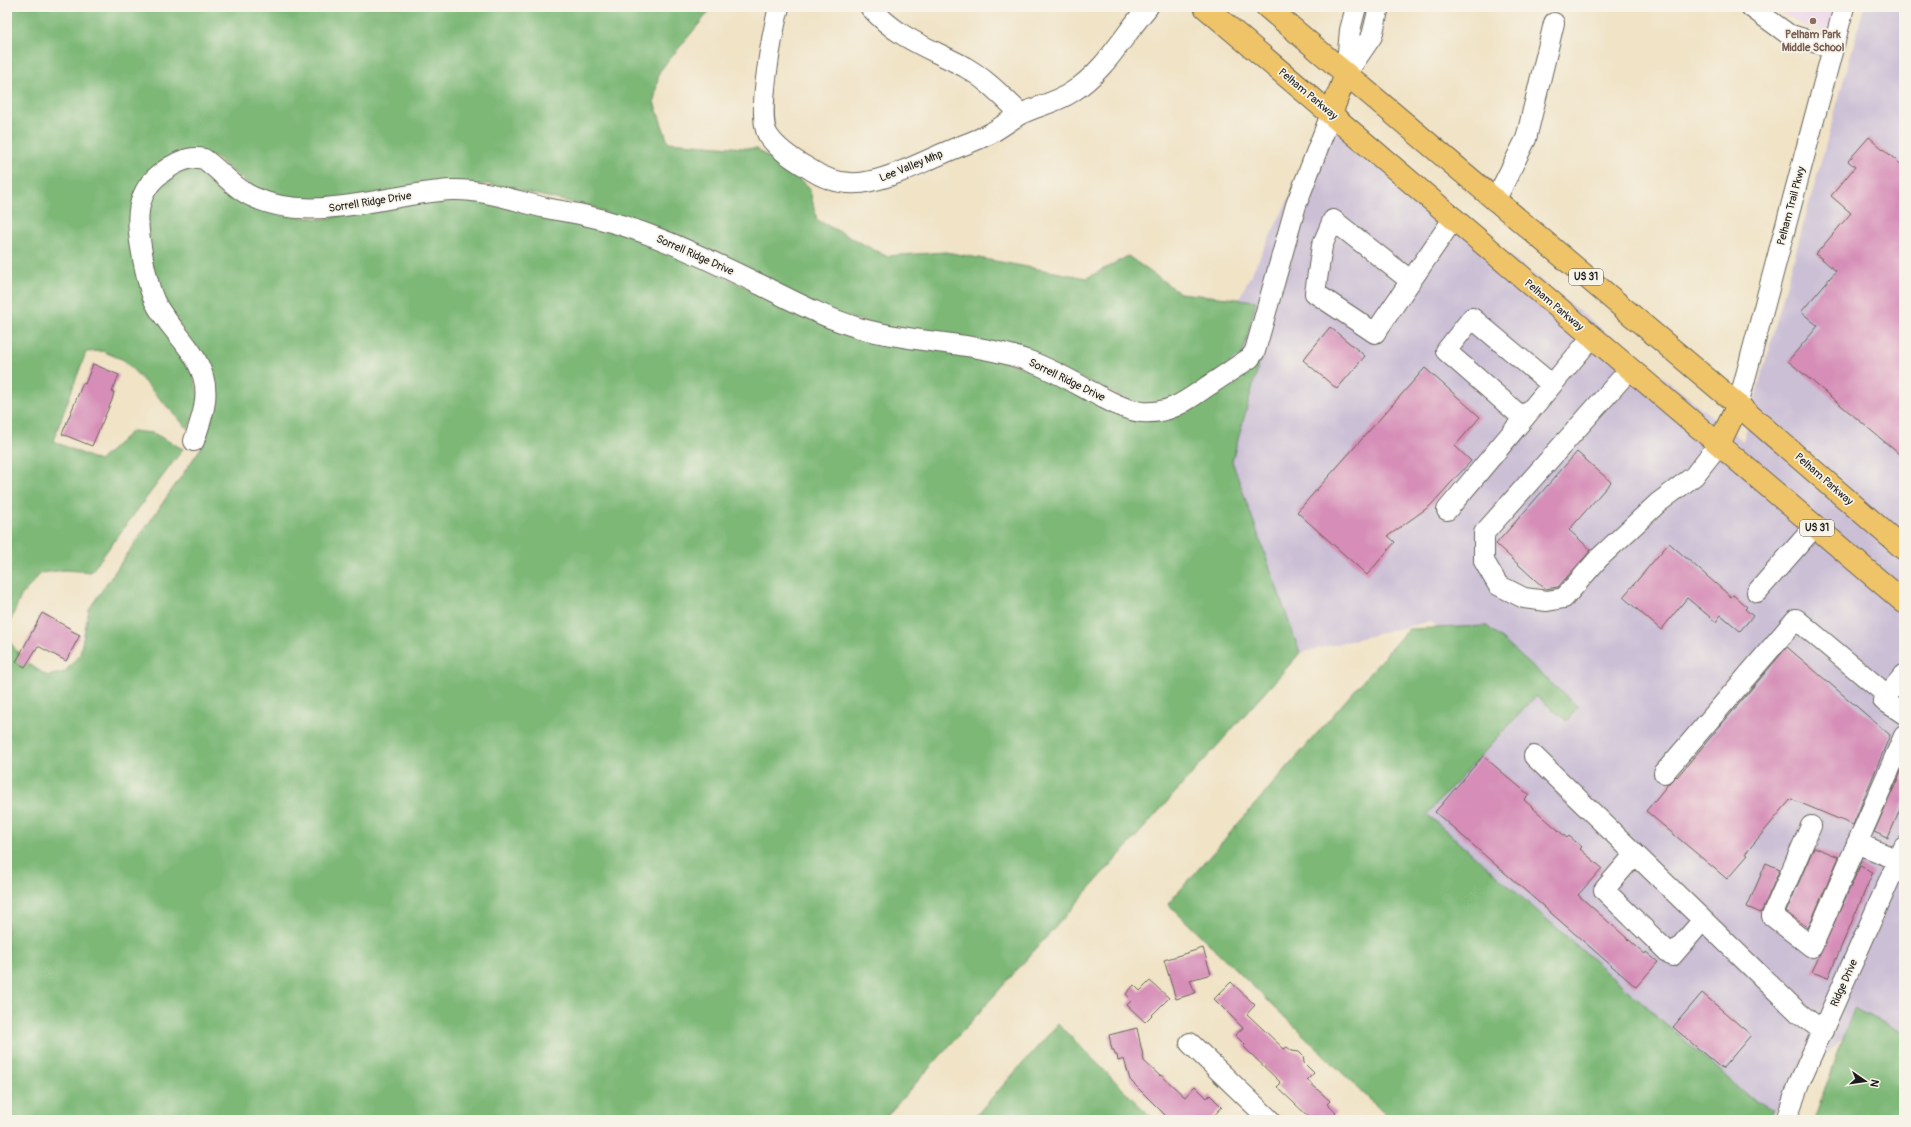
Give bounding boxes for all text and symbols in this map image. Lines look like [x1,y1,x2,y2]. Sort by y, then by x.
marker: Pelham Park Middle School [1808,16,1818,26]
place label: Pelham Park Middle School [1782,28,1845,54]
street label: Pelham Parkway [1276,66,1340,123]
street label: Lee Valley Mhp [877,147,945,185]
street label: Pelham Trail Pkwy [1774,165,1808,247]
street label: Sorrell Ridge Drive [328,189,413,215]
street label: Sorrell Ridge Drive [654,232,736,278]
road number: US 31 [1569,269,1603,285]
street label: Pelham Parkway [1522,277,1586,334]
street label: Sorrell Ridge Drive [1027,356,1108,404]
street label: Pelham Parkway [1792,450,1856,508]
road number: US 31 [1800,520,1834,536]
street label: Ridge Drive [1828,957,1860,1009]
north arrow [1845,1061,1885,1101]
text: N [1867,1078,1881,1089]

